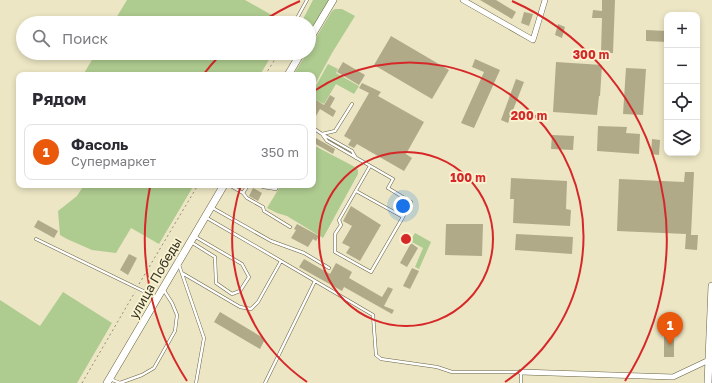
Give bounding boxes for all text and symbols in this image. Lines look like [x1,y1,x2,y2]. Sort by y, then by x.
map controls [664,12,700,156]
button: + [664,12,700,48]
search box [16,16,316,60]
icon: search [30,27,52,49]
text: Поиск [62,29,108,47]
text: 300 m [573,47,609,62]
button: − [664,48,700,84]
button: locate [664,84,700,120]
text: Рядом [32,88,86,109]
text: 200 m [511,108,547,123]
button: layers [664,120,700,156]
text: Фасоль [71,135,128,153]
text: 1 [43,144,49,160]
text: 350 m [261,144,299,160]
text: Супермаркет [71,153,156,169]
text: 100 m [450,170,486,185]
your location [393,196,413,216]
centre of rings [399,232,413,246]
street label: улица Победы [125,234,185,322]
pin: 1 [657,312,683,345]

